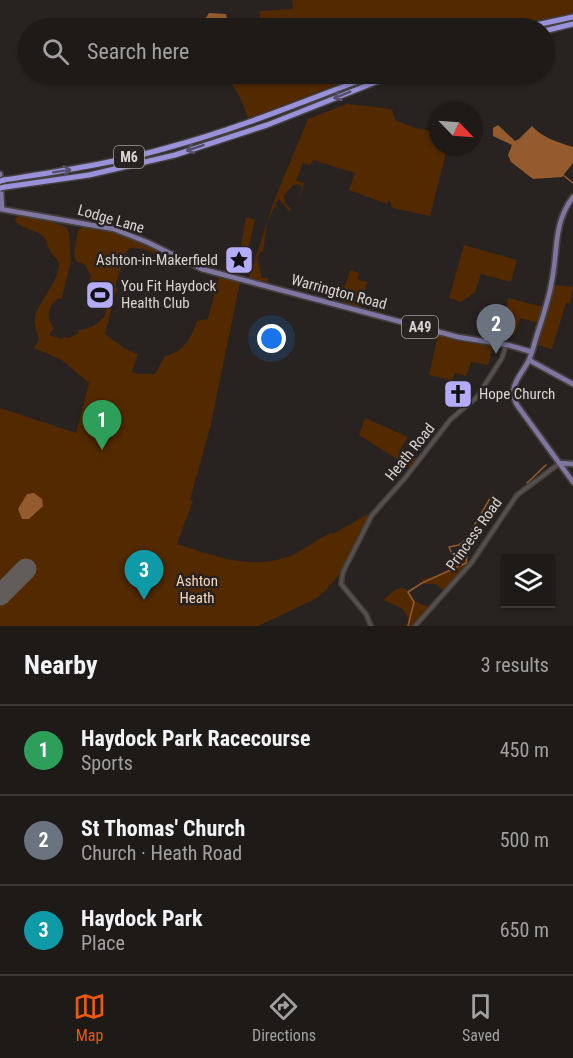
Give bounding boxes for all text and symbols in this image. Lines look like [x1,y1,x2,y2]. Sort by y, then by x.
search box [18,18,555,84]
icon: search [39,35,72,68]
text: Search here [87,39,189,64]
one-way arrow [333,90,352,101]
north arrow [429,102,483,156]
one-way arrow [186,144,205,155]
road number: M6 [114,146,144,168]
one-way arrow [51,165,71,176]
street label: Lodge Lane [76,201,146,237]
place icon: Ashton-in-Makerfield [223,244,255,276]
place label: Ashton-in-Makerfield [96,251,218,269]
street label: Warrington Road [289,271,389,313]
place label: You Fit Haydock Health Club [121,277,217,312]
sports icon: You Fit Haydock Health Club [84,279,116,311]
pin: 2 [476,304,516,354]
road number: A49 [402,316,438,338]
your location [257,324,286,353]
church icon: Hope Church [442,378,474,410]
place label: Hope Church [479,385,555,403]
pin: 1 [82,400,122,450]
street label: Heath Road [381,420,439,484]
street label: Princess Road [442,494,506,574]
pin: 3 [124,550,164,600]
map controls [501,554,555,608]
button: layers [501,554,555,608]
park label: Ashton Heath [176,572,218,607]
text: Nearby [24,650,98,680]
text: 3 results [481,653,549,677]
text: Haydock Park Racecourse [81,726,310,751]
text: 1 [38,738,49,762]
text: 450 m [500,738,549,762]
text: Sports [81,751,133,775]
text: St Thomas' Church [81,816,245,841]
text: 2 [38,828,49,852]
text: 500 m [500,828,549,852]
text: Church · Heath Road [81,841,242,865]
text: Haydock Park [81,906,202,931]
text: 3 [38,918,49,942]
text: 650 m [500,918,549,942]
text: Place [81,931,125,955]
tab: Map [73,990,106,1045]
tab: Directions [252,990,316,1045]
tab: Saved [462,990,500,1045]

